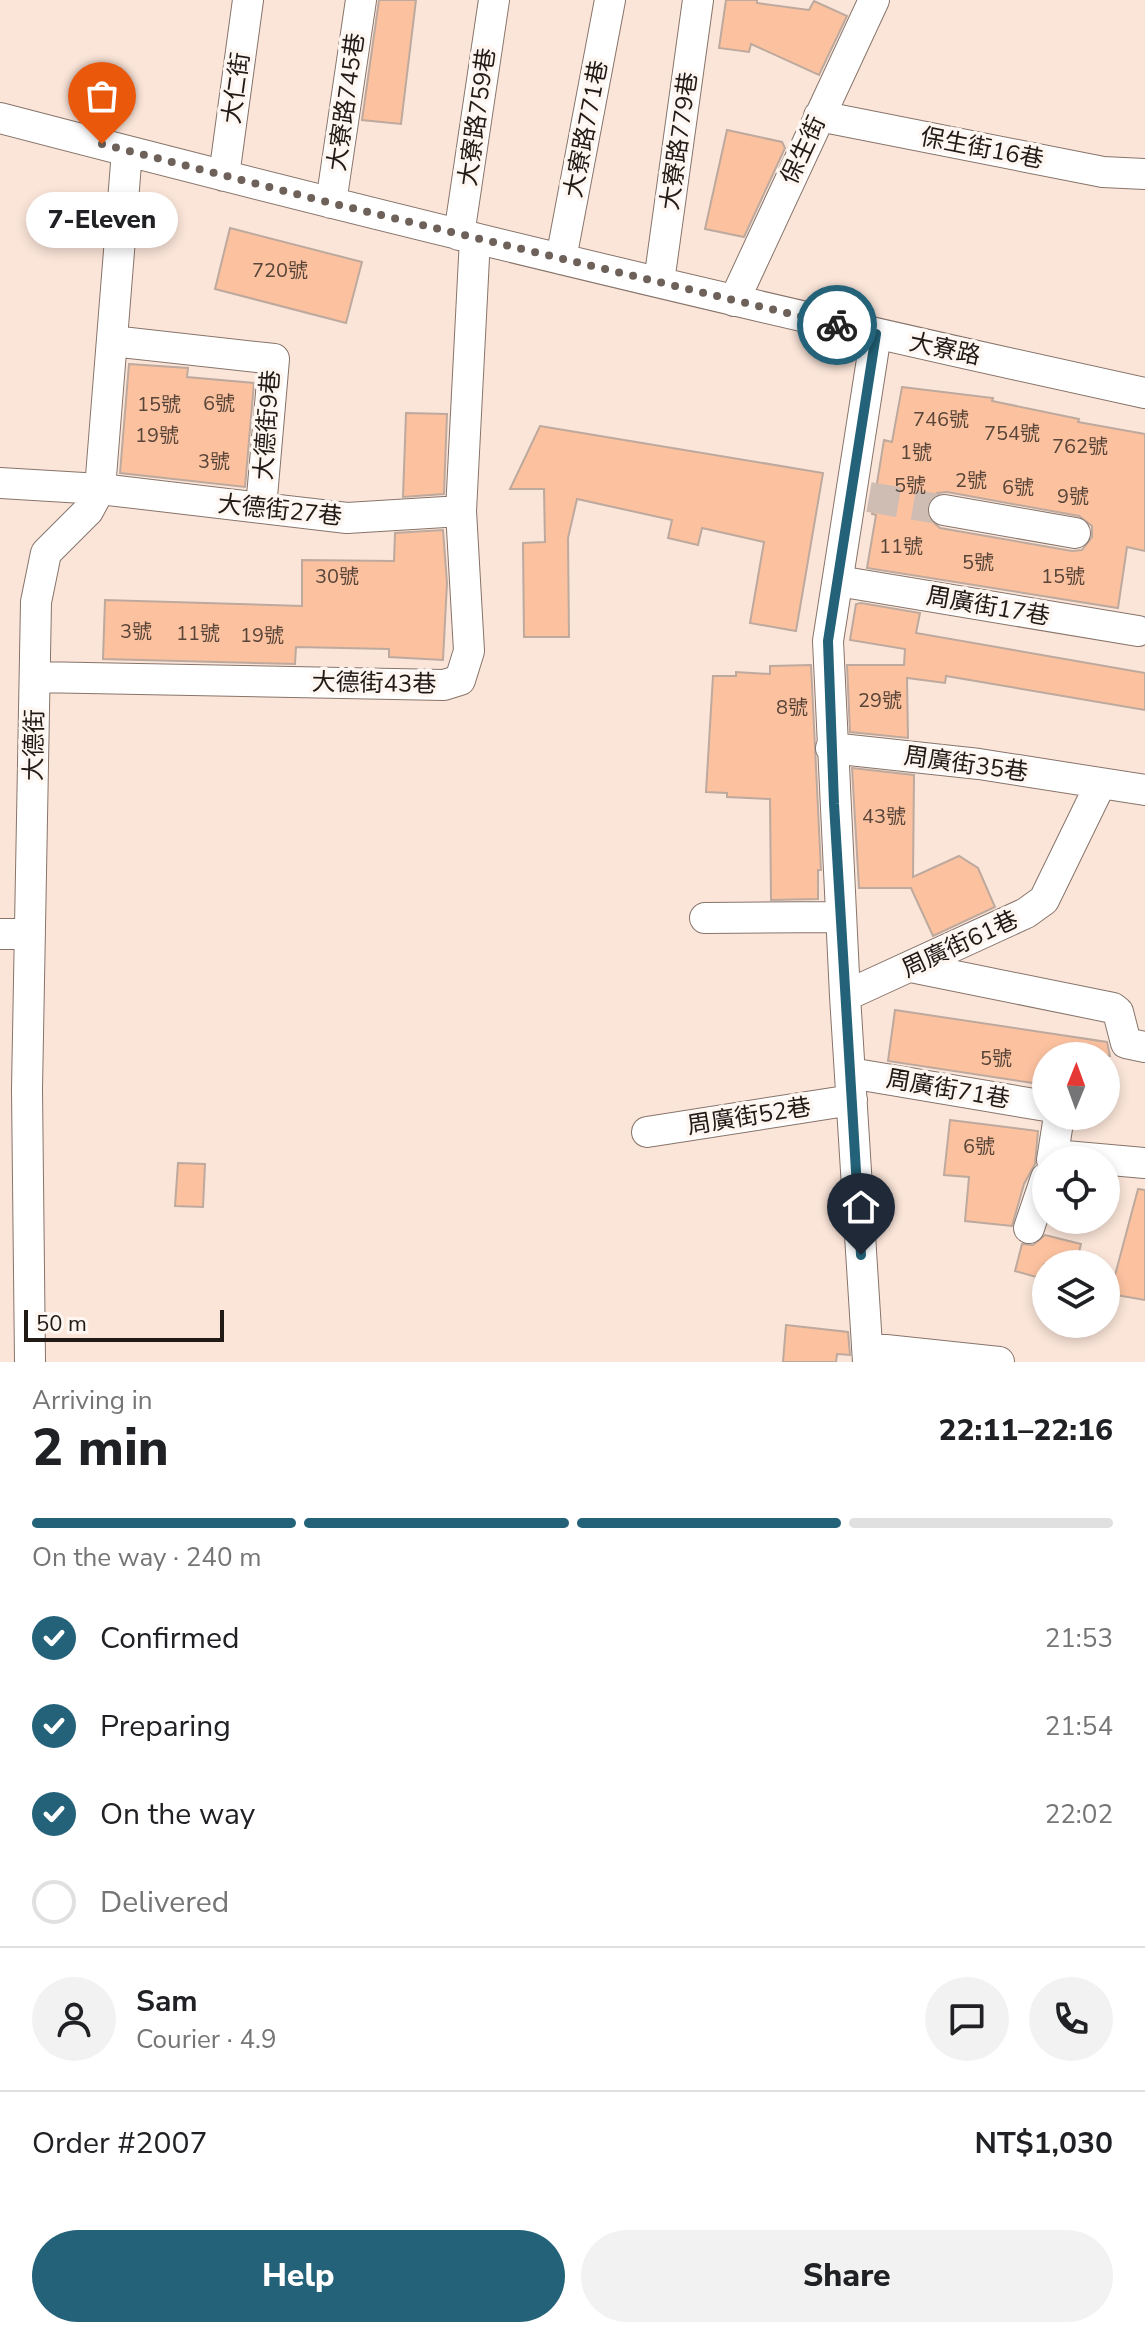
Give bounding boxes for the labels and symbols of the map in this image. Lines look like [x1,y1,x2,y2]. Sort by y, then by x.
street label: 大寮路745巷 [320,31,372,173]
street label: 大寮路759巷 [451,46,503,188]
street label: 大仁街 [215,50,257,126]
street label: 大寮路771巷 [557,58,615,200]
pin [68,62,136,144]
street label: 大寮路779巷 [653,70,705,212]
street label: 保生街 [773,111,833,189]
street label: 保生街16巷 [918,120,1046,176]
callout: 7-Eleven [26,192,178,248]
house number: 720號 [252,257,308,284]
courier [797,285,877,365]
street label: 大寮路 [906,326,984,372]
street label: 大德街9巷 [247,369,287,481]
house number: 6號 [203,390,235,417]
house number: 15號 [137,391,181,418]
house number: 746號 [913,406,969,433]
house number: 754號 [984,420,1040,447]
house number: 19號 [135,422,179,449]
house number: 762號 [1052,433,1108,460]
house number: 1號 [900,439,932,466]
house number: 3號 [198,448,230,475]
house number: 2號 [955,467,987,494]
house number: 5號 [894,472,926,499]
house number: 6號 [1002,474,1034,501]
house number: 9號 [1057,483,1089,510]
street label: 大德街27巷 [216,488,344,532]
house number: 11號 [879,533,923,560]
house number: 5號 [962,549,994,576]
house number: 30號 [315,563,359,590]
house number: 15號 [1041,563,1085,590]
street label: 周廣街17巷 [924,579,1052,633]
house number: 3號 [120,618,152,645]
house number: 11號 [176,620,220,647]
house number: 19號 [240,622,284,649]
street label: 大德街43巷 [311,666,437,700]
house number: 29號 [858,687,902,714]
house number: 8號 [776,694,808,721]
street label: 大德街 [17,709,51,781]
street label: 周廣街35巷 [902,739,1030,789]
house number: 43號 [862,803,906,830]
street label: 周廣街61巷 [897,903,1023,985]
north arrow [1032,1042,1120,1130]
house number: 5號 [980,1045,1012,1072]
street label: 周廣街71巷 [884,1062,1012,1116]
street label: 周廣街52巷 [685,1090,813,1142]
house number: 6號 [963,1133,995,1160]
pin [827,1173,895,1255]
scale bar [24,1306,224,1342]

